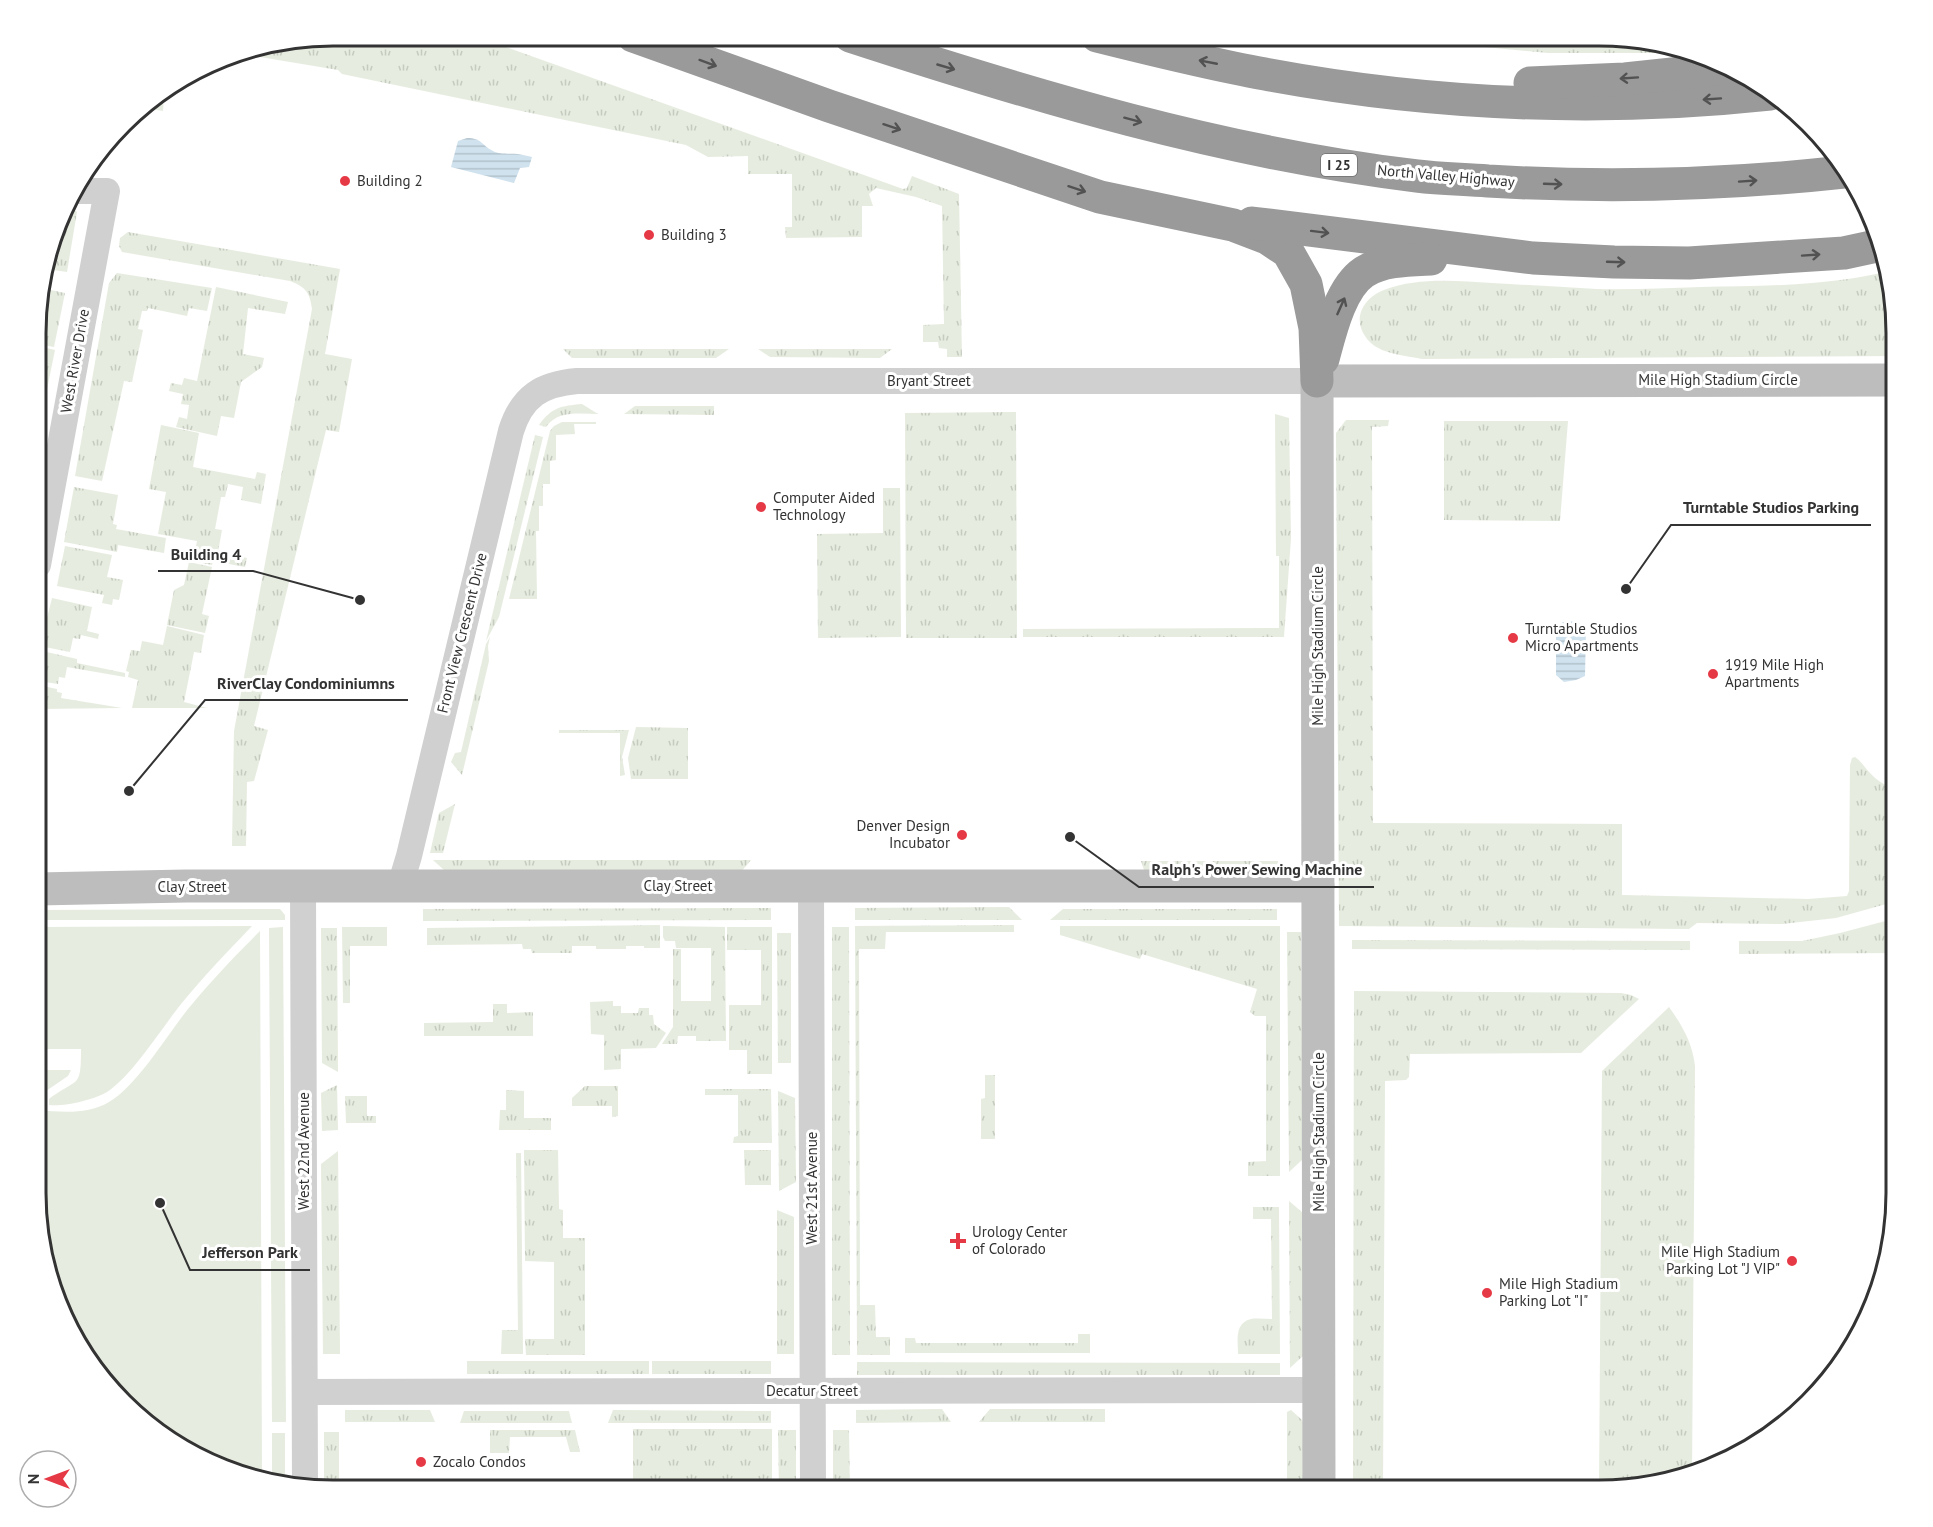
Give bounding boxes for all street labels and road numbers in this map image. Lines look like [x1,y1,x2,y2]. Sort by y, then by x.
road number: I 25 [1321,154,1357,176]
street label: North Valley Highway [1376,160,1516,191]
street label: West River Drive [56,307,93,414]
street label: Mile High Stadium Circle [1638,370,1798,389]
street label: Bryant Street [887,371,971,390]
street label: Front View Crescent Drive [432,551,491,715]
street label: Mile High Stadium Circle [1308,566,1327,726]
street label: Clay Street [643,876,713,895]
street label: Clay Street [157,877,227,896]
street label: Mile High Stadium Circle [1309,1052,1328,1212]
street label: West 22nd Avenue [294,1092,313,1210]
street label: West 21st Avenue [802,1132,821,1244]
street label: Decatur Street [766,1381,858,1400]

